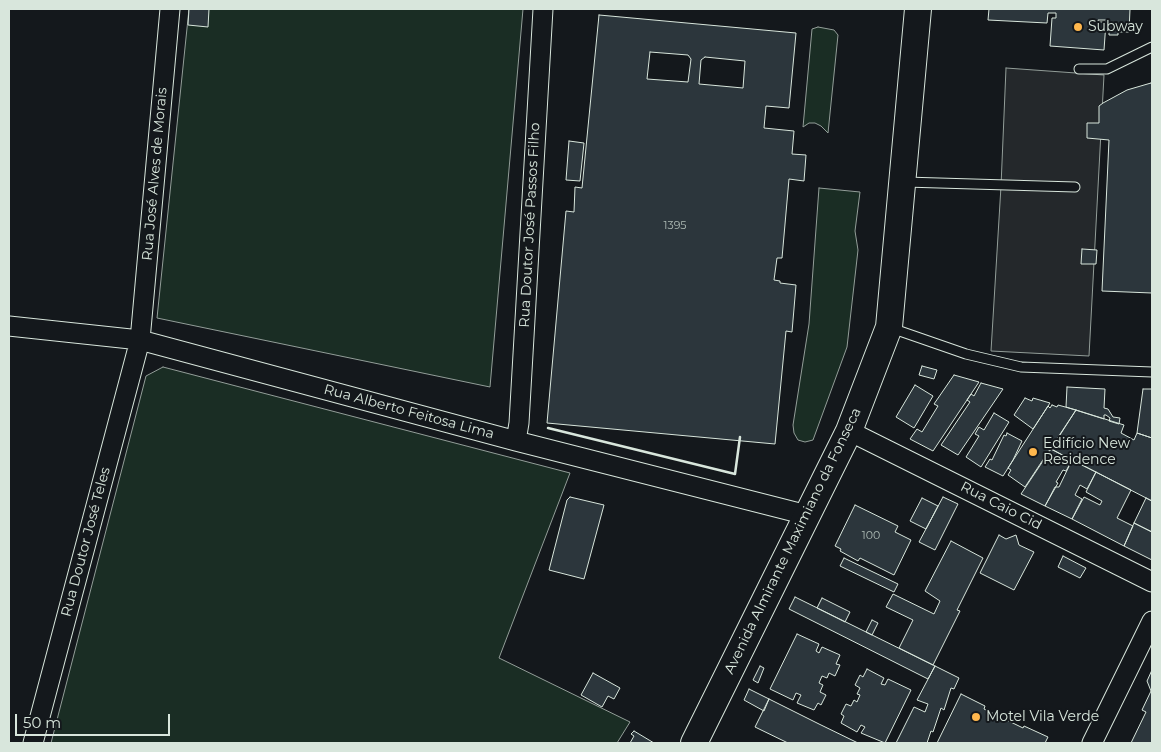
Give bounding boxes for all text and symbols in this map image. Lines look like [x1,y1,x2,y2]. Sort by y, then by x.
place label: Subway [1088,19,1143,35]
marker: Subway [1072,21,1084,33]
street label: Rua José Alves de Morais [139,87,171,261]
street label: Rua Doutor José Passos Filho [516,122,544,328]
house number: 1395 [663,219,687,233]
street label: Rua Alberto Feitosa Lima [322,381,496,443]
street label: Avenida Almirante Maximiano da Fonseca [721,405,865,677]
place label: Edifício New Residence [1043,436,1130,468]
marker: Edifício New Residence [1027,446,1039,458]
street label: Rua Doutor José Teles [58,465,114,619]
street label: Rua Caio Cid [958,478,1044,534]
house number: 100 [862,529,880,543]
scale bar [18,704,172,736]
place label: Motel Vila Verde [986,709,1099,725]
marker: Motel Vila Verde [970,711,982,723]
text: 50 m [23,713,61,732]

